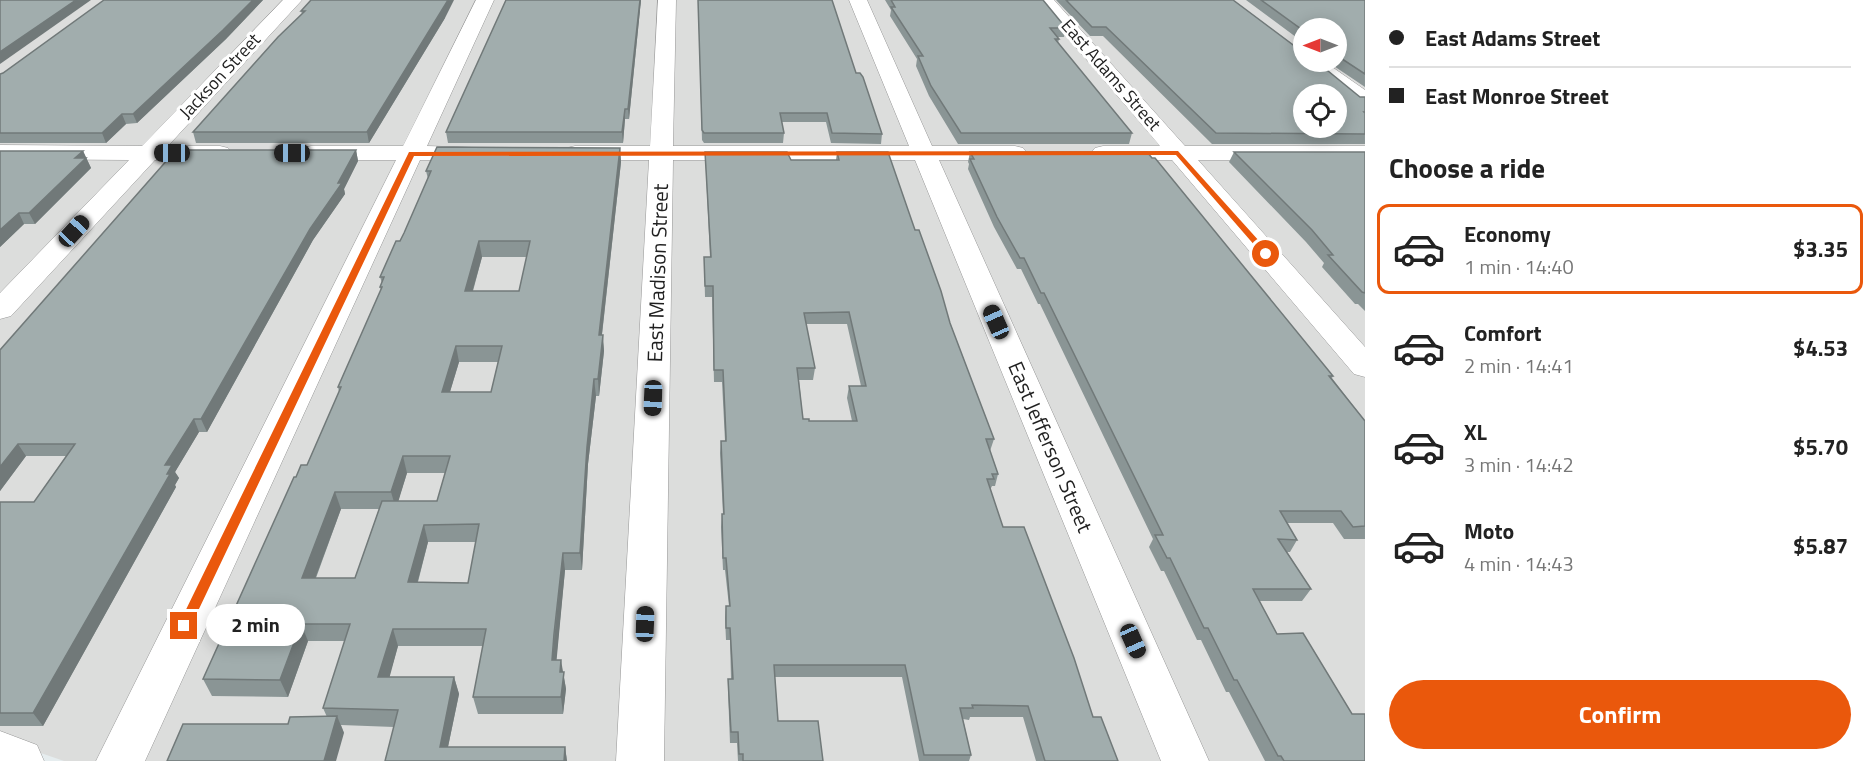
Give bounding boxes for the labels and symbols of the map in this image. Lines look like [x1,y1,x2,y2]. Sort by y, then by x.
street label: East Adams Street [1055,13,1168,137]
north arrow [1293,18,1347,72]
street label: Jackson Street [173,26,267,125]
car [154,144,190,162]
car [274,144,310,162]
street label: East Madison Street [638,183,676,363]
car [55,212,93,250]
route start [1252,240,1279,267]
car [980,302,1012,342]
street label: East Jefferson Street [1000,356,1102,538]
car [643,380,663,416]
callout: 2 min [205,605,304,647]
car [635,606,655,642]
route end [170,612,197,639]
car [1117,621,1149,661]

